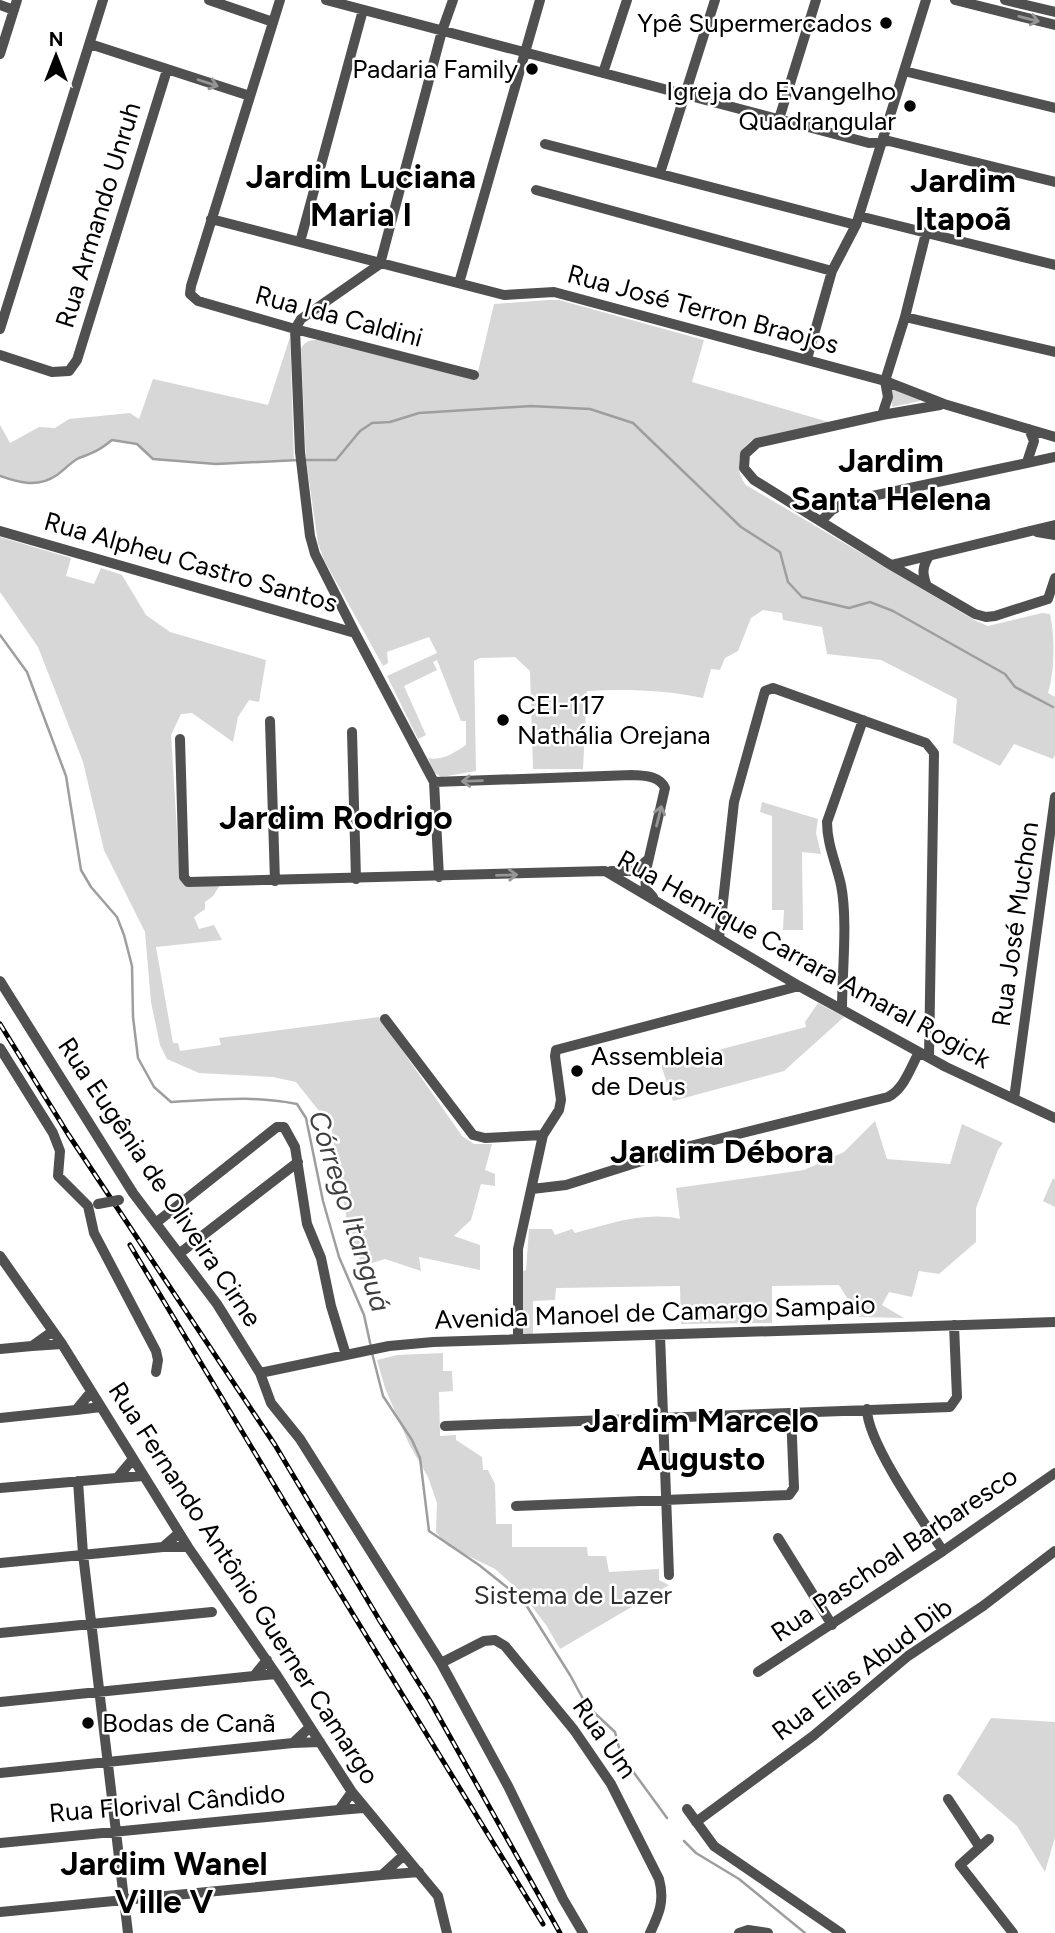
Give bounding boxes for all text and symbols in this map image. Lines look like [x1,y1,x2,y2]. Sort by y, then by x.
place label: Ypê Supermercados [637,7,872,39]
one-way arrow [1017,13,1039,26]
marker: Ypê Supermercados [878,15,894,31]
north arrow [21,21,91,91]
text: N [49,28,63,51]
place label: Padaria Family [352,53,518,85]
marker: Padaria Family [524,61,540,77]
place label: Igreja do Evangelho Quadrangular [666,75,896,137]
one-way arrow [197,78,219,90]
street label: Rua Armando Unruh [48,98,148,332]
marker: Igreja do Evangelho Quadrangular [902,98,918,114]
district label: Jardim Luciana Maria I [246,157,476,234]
district label: Jardim Itapoã [910,161,1016,238]
street label: Rua José Terron Braojos [564,257,842,361]
street label: Rua Ida Caldini [252,278,426,354]
district label: Jardim Santa Helena [791,441,991,518]
street label: Rua Alpheu Castro Santos [41,505,341,619]
place label: CEI-117 Nathália Orejana [517,689,711,751]
marker: CEI-117 Nathália Orejana [495,712,511,728]
one-way arrow [461,774,484,787]
district label: Jardim Rodrigo [219,798,453,837]
one-way arrow [653,805,666,828]
street label: Rua José Muchon [985,820,1045,1028]
street label: Rua Henrique Carrara Amaral Rogick [612,843,996,1075]
one-way arrow [496,868,519,881]
street label: Rua Eugênia de Oliveira Cirne [51,1031,269,1333]
place label: Assembleia de Deus [591,1040,724,1102]
marker: Assembleia de Deus [569,1063,585,1079]
water label: Córrego Itanguá [301,1106,399,1316]
district label: Jardim Débora [610,1132,834,1171]
street label: Avenida Manoel de Camargo Sampaio [434,1288,876,1336]
street label: Rua Fernando Antônio Guerner Camargo [102,1376,386,1790]
district label: Jardim Marcelo Augusto [583,1401,819,1478]
street label: Rua Paschoal Barbaresco [765,1460,1023,1648]
park label: Sistema de Lazer [474,1579,672,1611]
street label: Rua Elias Abud Dib [765,1591,959,1747]
street label: Rua Um [566,1692,644,1784]
place label: Bodas de Canã [102,1707,276,1739]
marker: Bodas de Canã [80,1715,96,1731]
street label: Rua Florival Cândido [48,1777,286,1829]
district label: Jardim Wanel Ville V [60,1844,268,1921]

